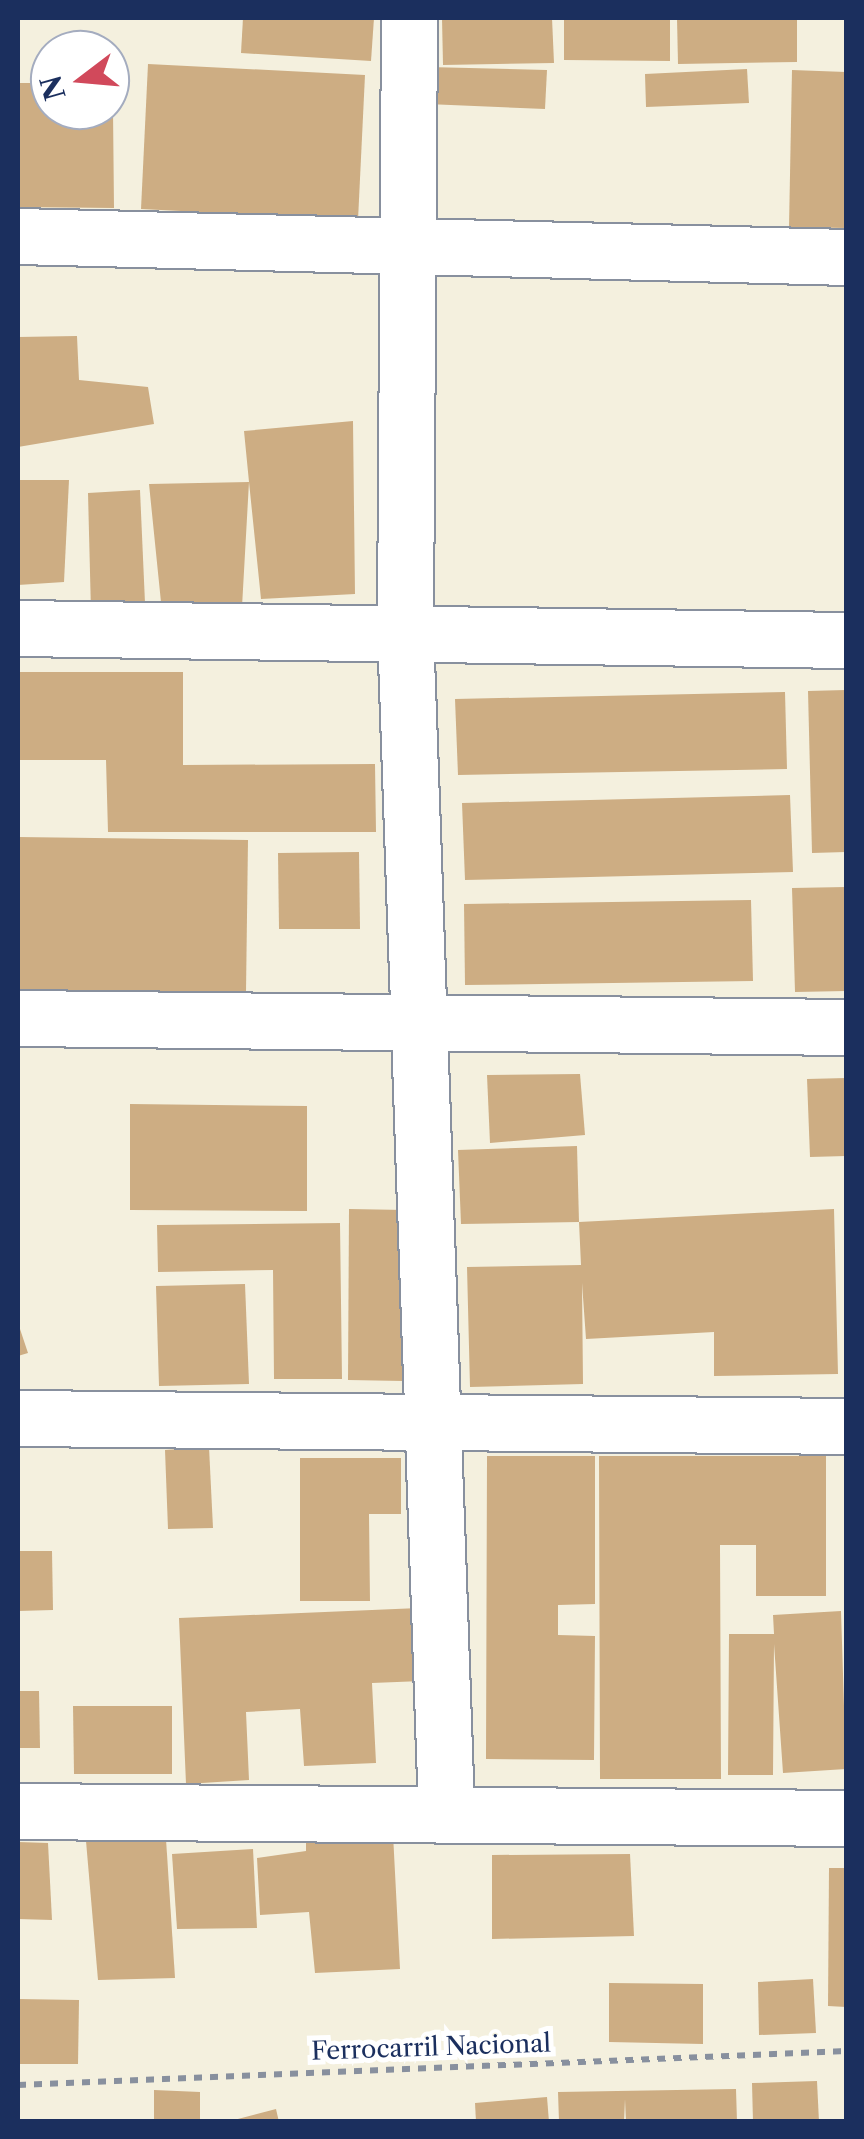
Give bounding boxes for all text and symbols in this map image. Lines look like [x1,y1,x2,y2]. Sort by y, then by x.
north arrow [30,30,130,130]
text: N [33,71,73,104]
street label: Ferrocarril Nacional [311,2029,551,2067]

